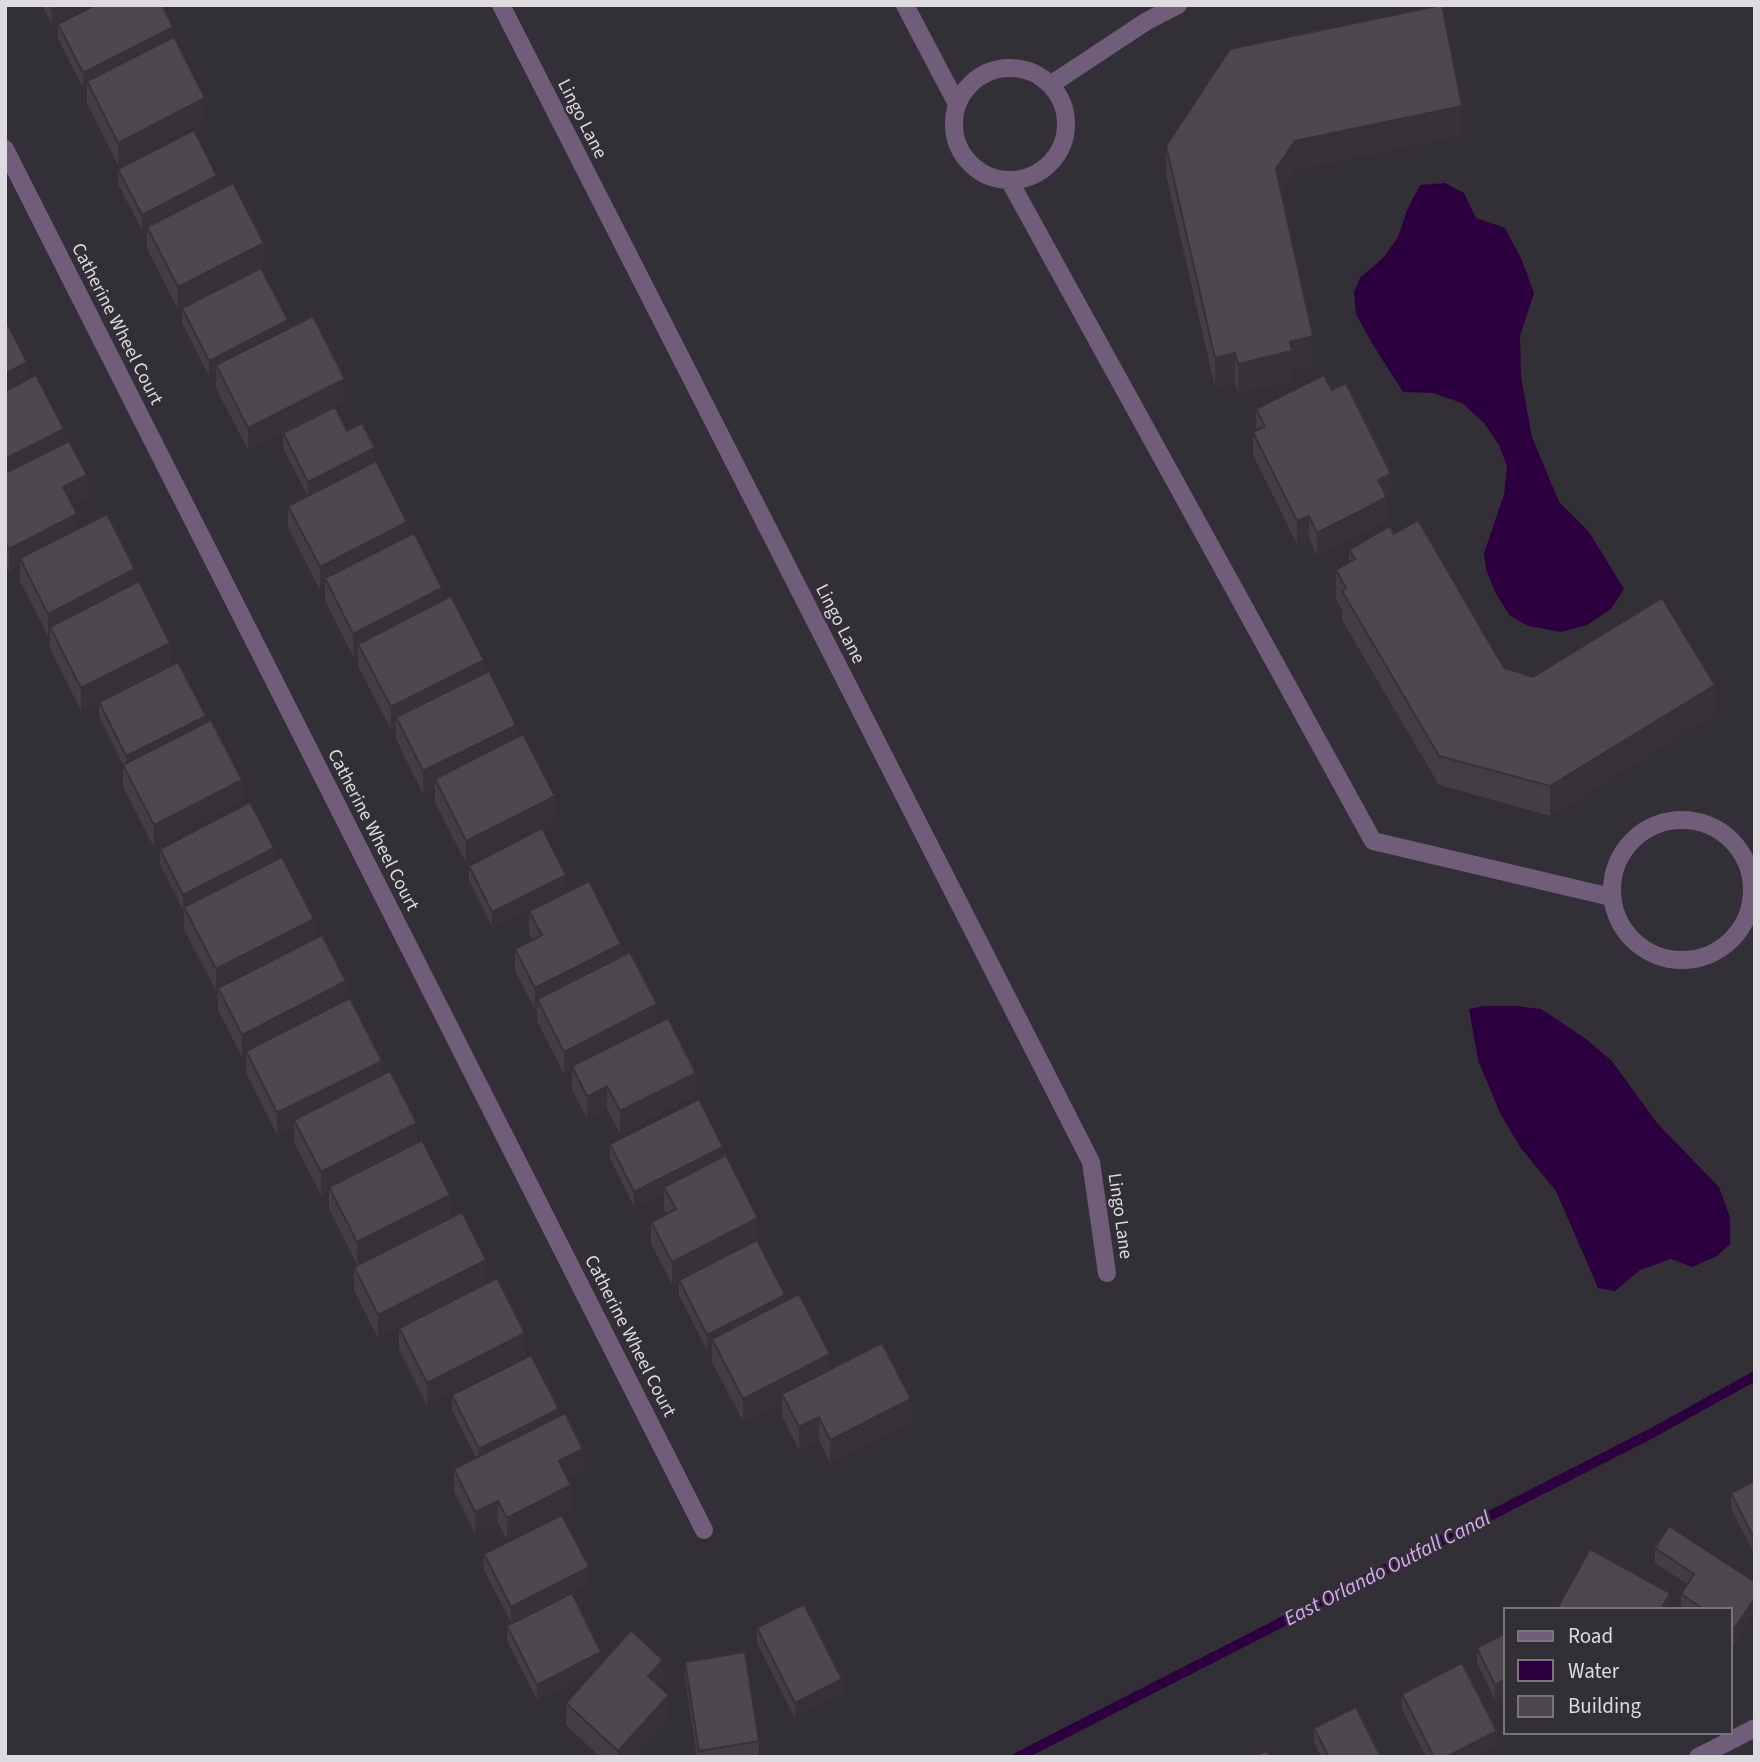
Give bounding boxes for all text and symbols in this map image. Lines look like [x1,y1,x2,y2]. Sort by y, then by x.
street label: Lingo Lane [550,74,614,164]
street label: Catherine Wheel Court [64,238,170,410]
street label: Lingo Lane [808,579,872,669]
street label: Catherine Wheel Court [320,744,426,916]
street label: Lingo Lane [1101,1171,1139,1261]
street label: Catherine Wheel Court [577,1250,683,1422]
water label: East Orlando Outfall Canal [1278,1502,1496,1633]
legend [1504,1608,1732,1734]
text: Road [1568,1621,1613,1651]
text: Water [1568,1656,1620,1686]
text: Building [1568,1691,1642,1721]

